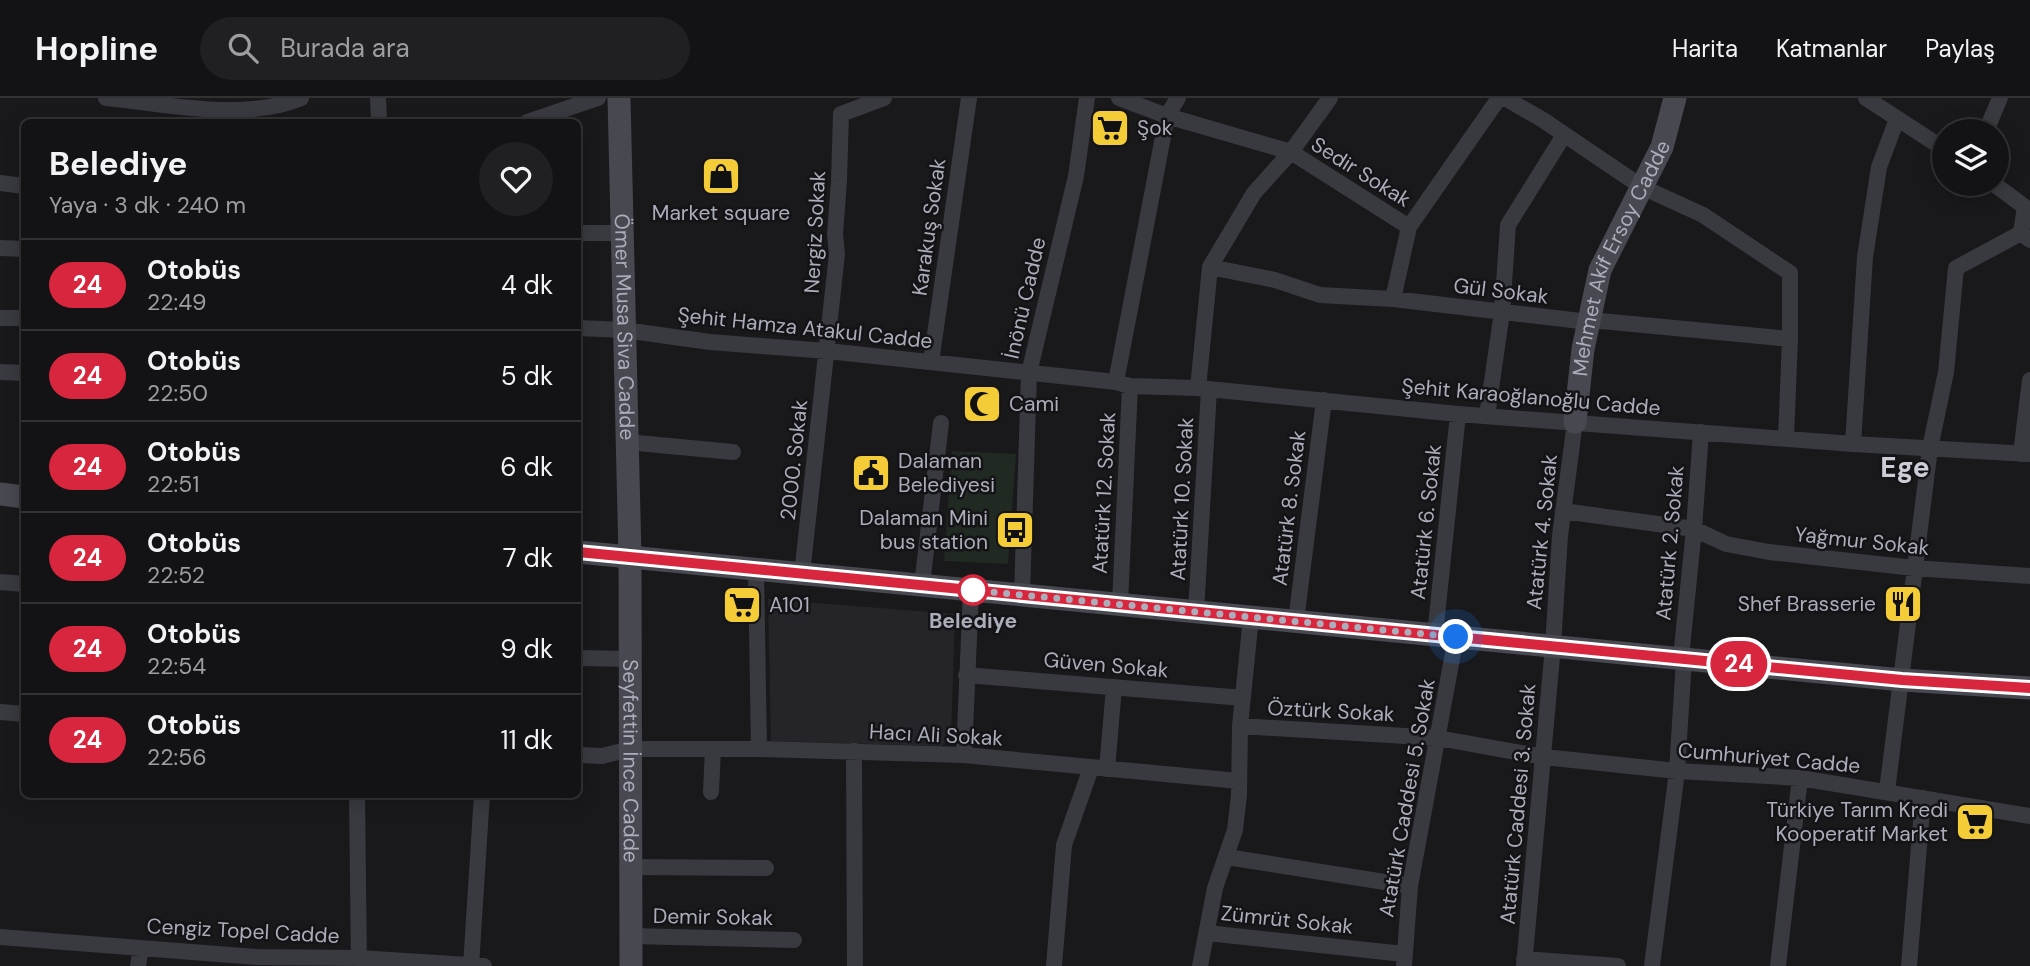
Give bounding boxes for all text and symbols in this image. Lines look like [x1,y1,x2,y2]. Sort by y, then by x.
search box [200,17,690,80]
text: Hopline [35,27,158,70]
icon: search [224,29,262,67]
text: Burada ara [280,31,410,65]
text: Harita [1672,33,1738,64]
text: Katmanlar [1776,33,1887,64]
text: Paylaş [1925,33,1995,64]
supermarket icon: Şok [1089,107,1131,149]
place label: Şok [1137,114,1173,142]
map controls [1932,119,2009,196]
button: layers [1932,119,2009,196]
street label: Sedir Sokak [1306,130,1416,214]
street label: Mehmet Akif Ersoy Cadde [1566,135,1677,378]
text: Belediye [49,142,187,185]
button: heart [479,142,553,216]
shop icon: Market square [700,155,742,197]
street label: Karakuş Sokak [906,156,953,297]
street label: Nergiz Sokak [798,170,832,294]
text: Yaya · 3 dk · 240 m [49,190,246,220]
place label: Market square [652,199,790,227]
street label: Ömer Musa Siva Cadde [608,213,641,441]
street label: İnönü Cadde [997,234,1053,361]
text: Otobüs [147,253,241,287]
text: 4 dk [501,268,553,302]
text: 24 [73,269,102,300]
street label: Gül Sokak [1452,271,1550,311]
text: 22:49 [147,287,207,317]
street label: Şehit Hamza Atakul Cadde [676,301,934,355]
text: Otobüs [147,344,241,378]
text: 5 dk [501,359,553,393]
text: 24 [73,360,102,391]
street label: Şehit Karaoğlanoğlu Cadde [1400,372,1662,422]
text: 22:50 [147,378,208,408]
mosque icon: Cami [961,383,1003,425]
place label: Cami [1009,390,1059,418]
street label: 2000. Sokak [774,398,814,522]
street label: Atatürk 12. Sokak [1086,411,1122,575]
street label: Atatürk 10. Sokak [1164,416,1200,581]
street label: Atatürk 8. Sokak [1266,428,1312,587]
text: Otobüs [147,435,241,469]
street label: Atatürk 6. Sokak [1404,443,1448,601]
place label: Dalaman Belediyesi [898,447,995,499]
district label: Ege [1880,449,1930,486]
text: 6 dk [500,450,553,484]
text: 24 [73,451,102,482]
public building icon: Dalaman Belediyesi [850,452,892,494]
street label: Atatürk 4. Sokak [1520,452,1564,611]
street label: Atatürk 2. Sokak [1649,464,1691,622]
text: 22:51 [147,469,199,499]
place label: Dalaman Mini bus station [859,504,988,556]
bus stop icon: Dalaman Mini bus station [994,509,1036,551]
street label: Yağmur Sokak [1793,520,1931,562]
text: Otobüs [147,526,241,560]
text: 7 dk [503,541,553,575]
text: 24 [73,542,102,573]
text: 22:52 [147,560,205,590]
marker: Belediye [958,575,988,605]
restaurant icon: Shef Brasserie [1882,583,1924,625]
supermarket icon: A101 [721,584,763,626]
place label: Shef Brasserie [1738,590,1876,618]
place label: A101 [769,591,810,619]
place label: Belediye [929,607,1017,635]
text: Otobüs [147,617,241,651]
your location [1438,619,1473,654]
text: 9 dk [500,632,553,666]
text: 24 [73,633,102,664]
line badge: 24 [1708,641,1770,687]
street label: Güven Sokak [1042,646,1170,684]
text: 24 [1724,648,1754,679]
text: 22:54 [147,651,206,681]
street label: Seyfettin İnce Cadde [616,659,645,863]
street label: Atatürk Caddesi 5. Sokak [1372,676,1442,920]
street label: Atatürk Caddesi 3. Sokak [1494,682,1543,926]
street label: Öztürk Sokak [1267,694,1396,728]
text: Otobüs [147,708,241,742]
street label: Hacı Ali Sokak [868,718,1004,753]
text: 11 dk [500,723,553,757]
text: 24 [73,724,102,755]
street label: Cumhuriyet Cadde [1677,736,1862,780]
text: 22:56 [147,742,207,772]
place label: Türkiye Tarım Kredi Kooperatif Market [1766,796,1948,848]
supermarket icon: Türkiye Tarım Kredi Kooperatif Market [1954,801,1996,843]
street label: Zümrüt Sokak [1219,899,1355,941]
street label: Demir Sokak [653,902,774,932]
street label: Cengiz Topel Cadde [146,912,340,950]

